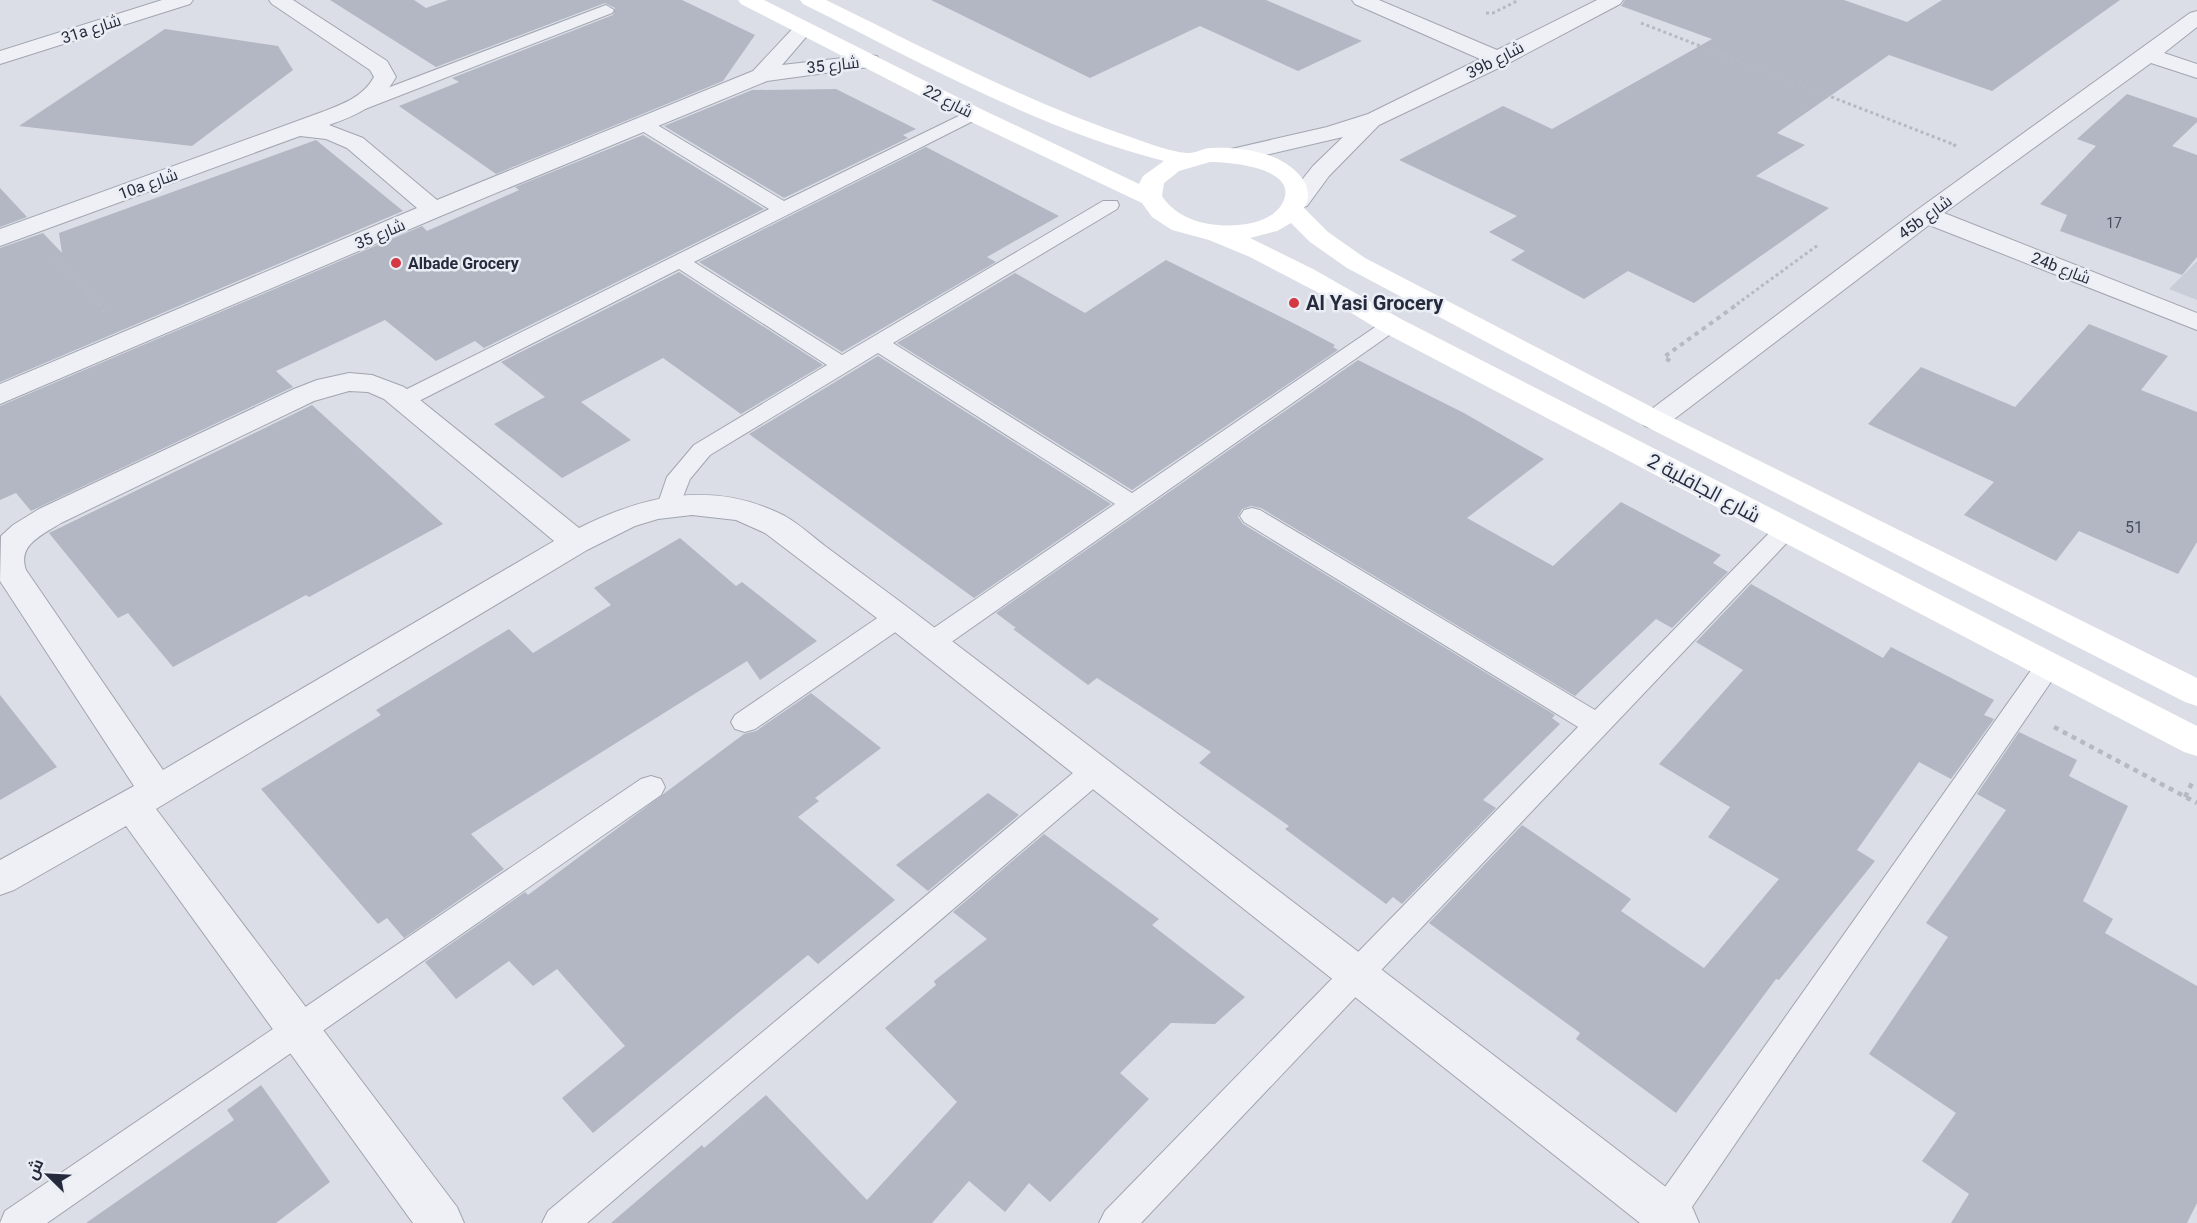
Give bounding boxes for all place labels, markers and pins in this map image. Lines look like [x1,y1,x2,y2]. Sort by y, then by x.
place label: Albade Grocery [408,254,520,273]
marker: Albade Grocery [389,256,403,270]
place label: Al Yasi Grocery [1306,291,1444,315]
marker: Al Yasi Grocery [1287,296,1301,310]

